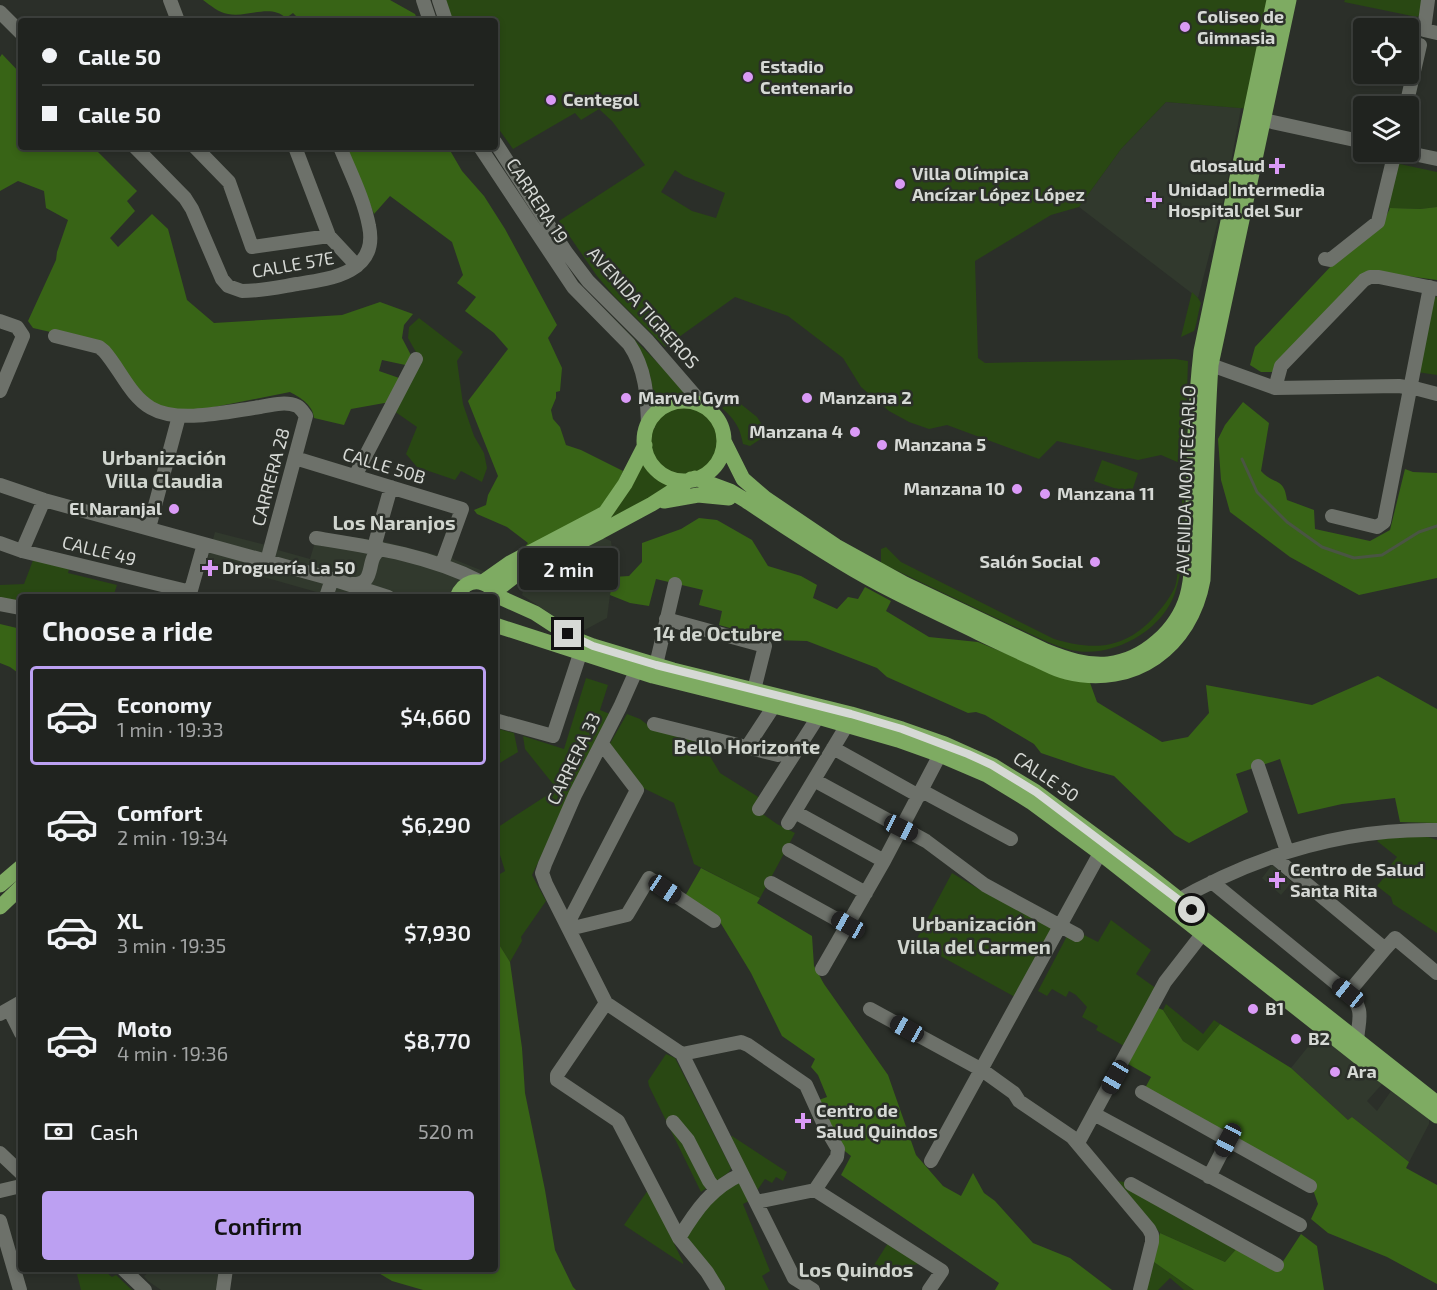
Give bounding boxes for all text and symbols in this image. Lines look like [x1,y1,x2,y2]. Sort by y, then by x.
place label: Coliseo de Gimnasia [1197,5,1284,48]
map controls [1353,18,1419,162]
button: locate [1353,18,1419,84]
marker: Coliseo de Gimnasia [1178,20,1192,34]
text: Calle 50 [78,43,161,69]
place label: Estadio Centenario [760,55,853,98]
marker: Estadio Centenario [741,70,755,84]
place label: Centegol [563,88,639,110]
marker: Centegol [544,93,558,107]
button: layers [1353,96,1419,162]
text: Calle 50 [78,101,161,127]
street label: CARRERA 19 [502,154,574,247]
place label: Glosalud [1190,154,1265,176]
marker: Glosalud [1270,159,1284,173]
place label: Villa Olímpica Ancízar López López [912,162,1085,205]
marker: Villa Olímpica Ancízar López López [893,177,907,191]
place label: Unidad Intermedia Hospital del Sur [1168,178,1325,221]
marker: Unidad Intermedia Hospital del Sur [1145,191,1163,209]
street label: AVENIDA TIGREROS [583,242,704,373]
street label: CALLE 57E [250,246,336,282]
street label: AVENIDA MONTECARLO [1171,385,1199,575]
place label: Marvel Gym [638,386,740,408]
place label: Manzana 2 [819,386,912,408]
marker: Marvel Gym [619,391,633,405]
marker: Manzana 2 [800,391,814,405]
place label: Manzana 4 [749,420,843,442]
street label: CARRERA 28 [246,425,294,528]
marker: Manzana 4 [848,425,862,439]
place label: Manzana 5 [894,433,986,455]
marker: Manzana 5 [875,438,889,452]
street label: CALLE 50B [340,442,428,488]
district label: Urbanización Villa Claudia [102,445,226,492]
place label: Manzana 10 [904,477,1005,499]
marker: Manzana 10 [1010,482,1024,496]
place label: Manzana 11 [1057,482,1155,504]
marker: Manzana 11 [1038,487,1052,501]
place label: El Naranjal [69,497,162,519]
marker: El Naranjal [167,502,181,516]
district label: Los Naranjos [332,510,456,534]
street label: CALLE 49 [60,530,138,570]
callout: 2 min [518,547,618,589]
place label: Salón Social [980,550,1083,572]
marker: Salón Social [1088,555,1102,569]
place label: Droguería La 50 [222,556,356,578]
text: 2 min [543,557,594,581]
marker: Droguería La 50 [203,561,217,575]
text: Choose a ride [42,614,213,646]
route end [554,620,581,647]
district label: 14 de Octubre [654,621,782,645]
icon: car [45,689,99,743]
text: Economy [117,691,212,717]
text: $4,660 [400,703,471,729]
street label: CARRERA 33 [541,709,605,808]
text: 1 min · 19:33 [117,717,224,741]
district label: Bello Horizonte [674,734,820,758]
street label: CALLE 50 [1010,746,1084,806]
icon: car [45,797,99,851]
text: Comfort [117,799,202,825]
text: $6,290 [401,811,471,837]
car [881,812,921,844]
text: 2 min · 19:34 [117,825,228,849]
place label: Centro de Salud Santa Rita [1290,858,1424,901]
car [645,871,685,907]
marker: Centro de Salud Santa Rita [1268,871,1286,889]
route start [1178,896,1205,923]
icon: car [45,905,99,959]
text: XL [117,907,143,933]
car [828,908,868,942]
district label: Urbanización Villa del Carmen [897,911,1051,958]
text: $7,930 [404,919,471,945]
text: 3 min · 19:35 [117,933,226,957]
car [1328,975,1368,1011]
place label: B1 [1265,997,1284,1019]
marker: B1 [1246,1002,1260,1016]
car [887,1012,927,1046]
icon: car [45,1013,99,1067]
text: Moto [117,1015,172,1041]
text: $8,770 [404,1027,471,1053]
place label: B2 [1308,1027,1330,1049]
marker: B2 [1289,1032,1303,1046]
text: 4 min · 19:36 [117,1041,228,1065]
car [1098,1057,1132,1097]
place label: Ara [1347,1060,1377,1082]
marker: Ara [1328,1065,1342,1079]
place label: Centro de Salud Quindos [816,1099,938,1142]
marker: Centro de Salud Quindos [794,1112,812,1130]
icon: cash [42,1115,75,1148]
text: Cash [90,1118,139,1144]
text: 520 m [418,1119,474,1143]
car [1212,1120,1244,1160]
button: Confirm [42,1191,474,1260]
district label: Los Quindos [799,1257,913,1282]

